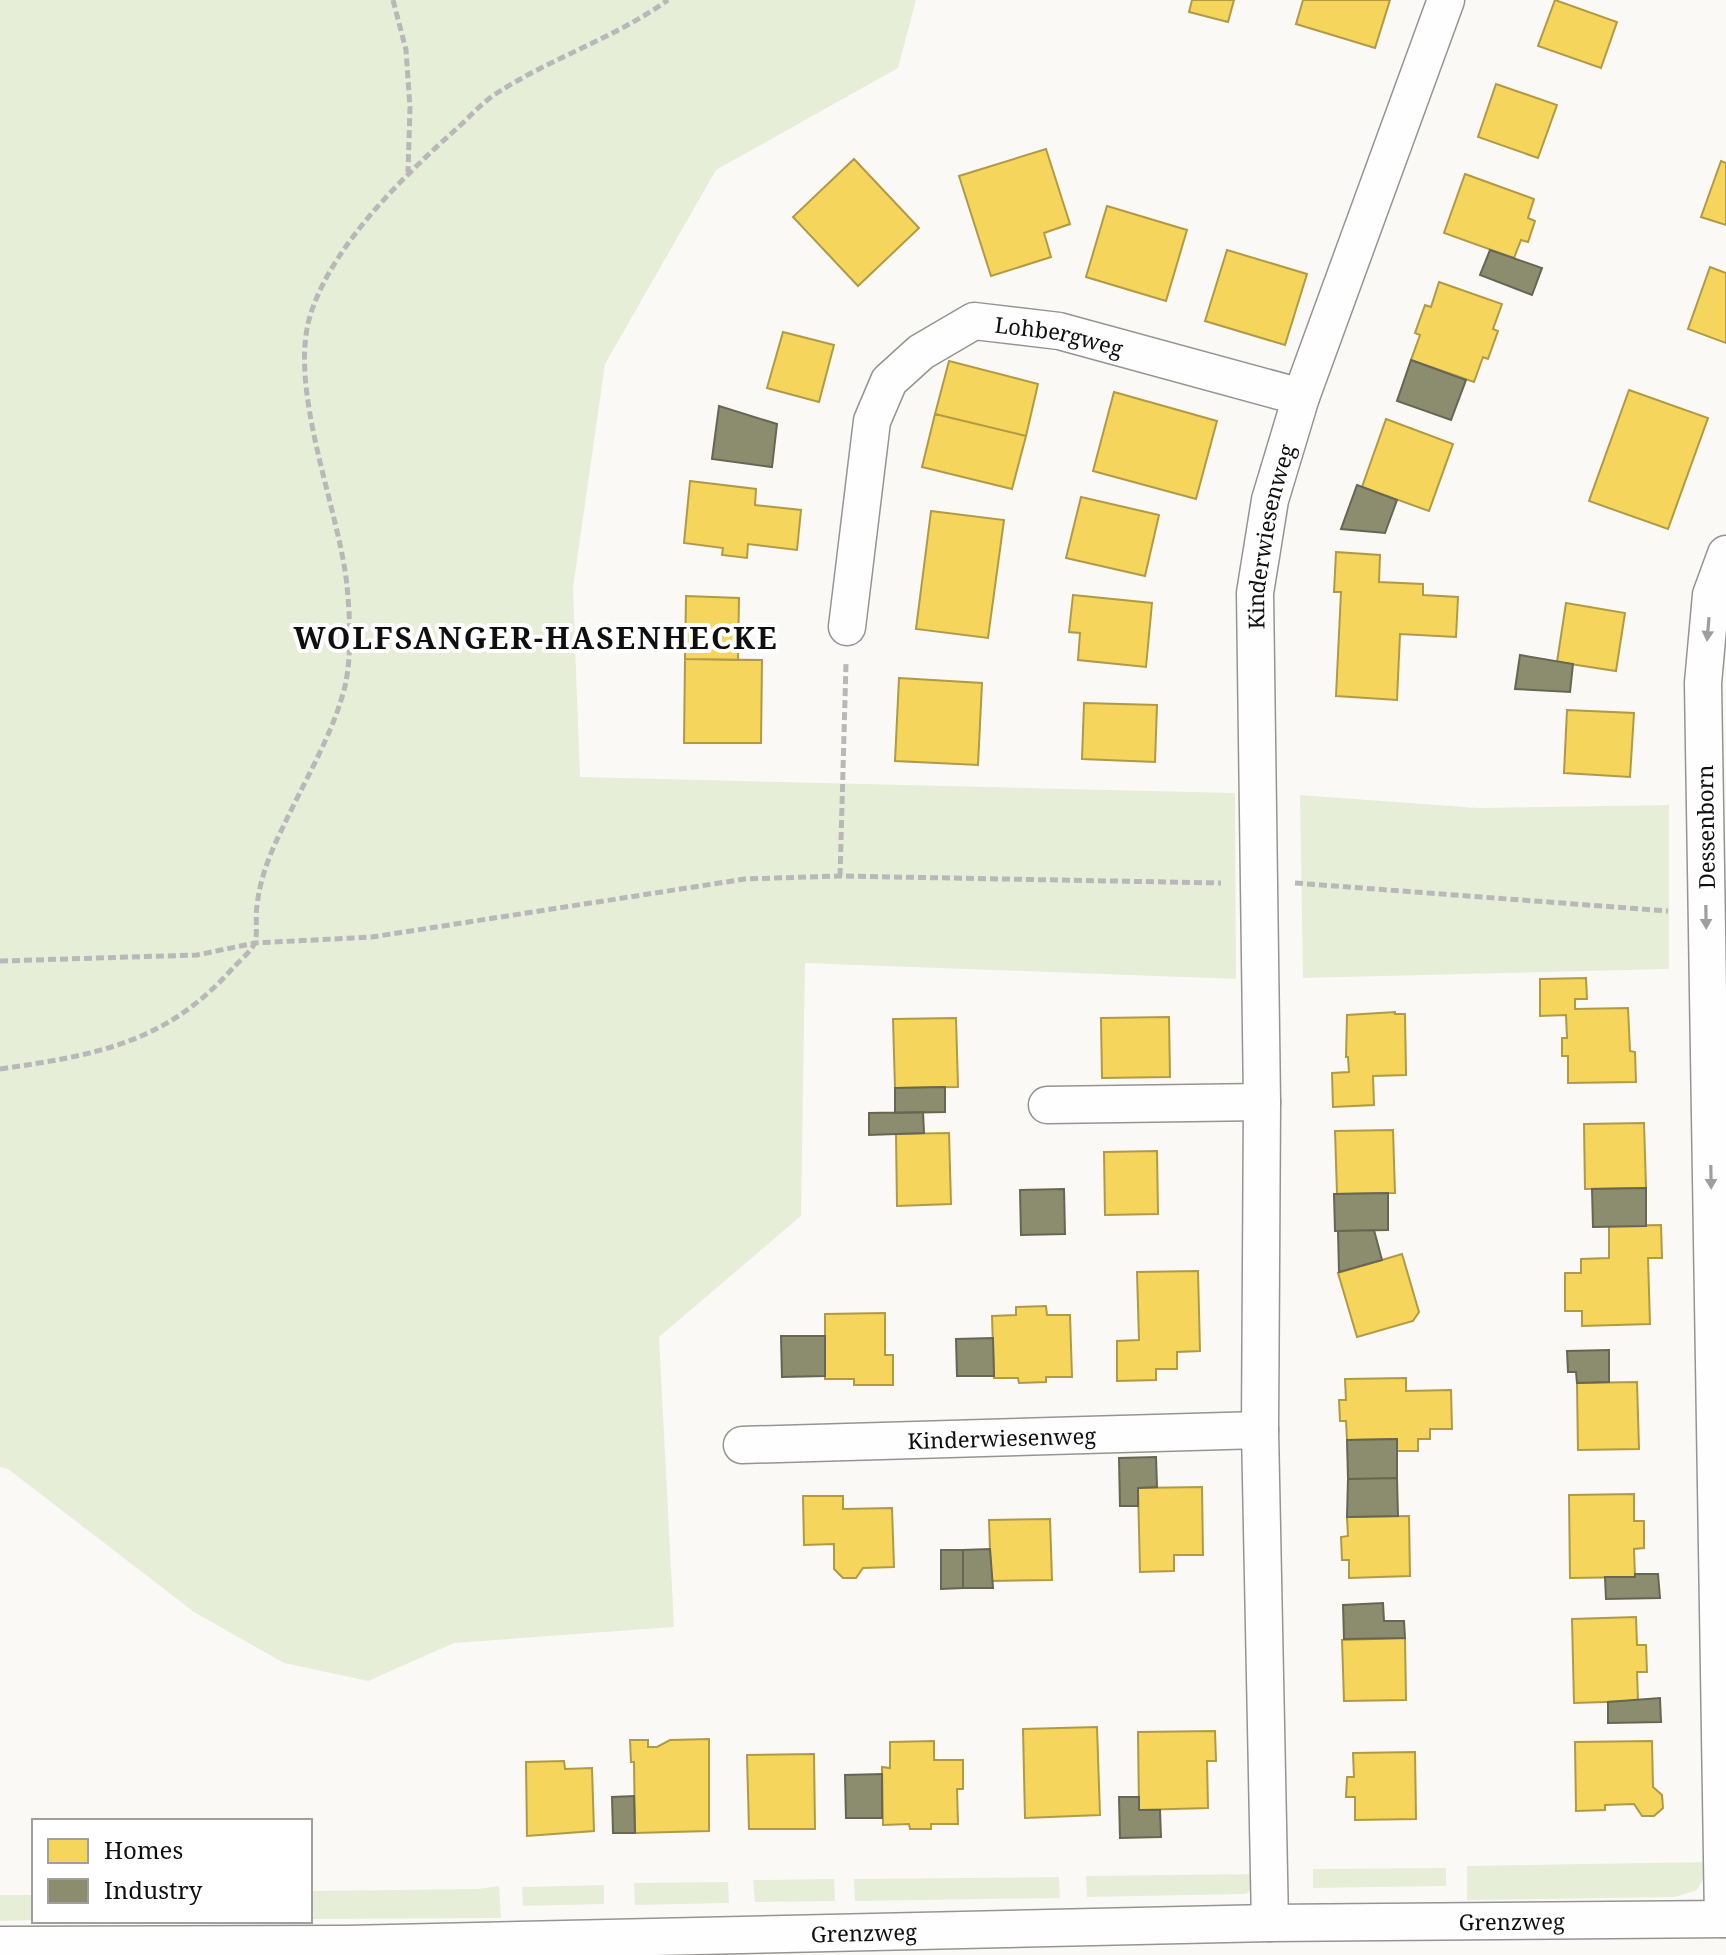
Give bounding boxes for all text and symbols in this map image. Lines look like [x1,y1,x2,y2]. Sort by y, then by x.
street label: Lohbergweg [993,309,1127,363]
street label: Kinderwiesenweg [1240,440,1301,630]
district label: WOLFSANGER-HASENHECKE [293,617,779,658]
one-way arrow [1701,617,1714,642]
street label: Dessenborn [1689,765,1721,889]
one-way arrow [1700,905,1713,930]
one-way arrow [1705,1165,1718,1190]
street label: Kinderwiesenweg [907,1420,1097,1455]
legend [32,1819,312,1923]
text: Homes [104,1833,183,1866]
text: Industry [104,1873,203,1906]
street label: Grenzweg [1459,1905,1565,1936]
street label: Grenzweg [811,1916,917,1948]

